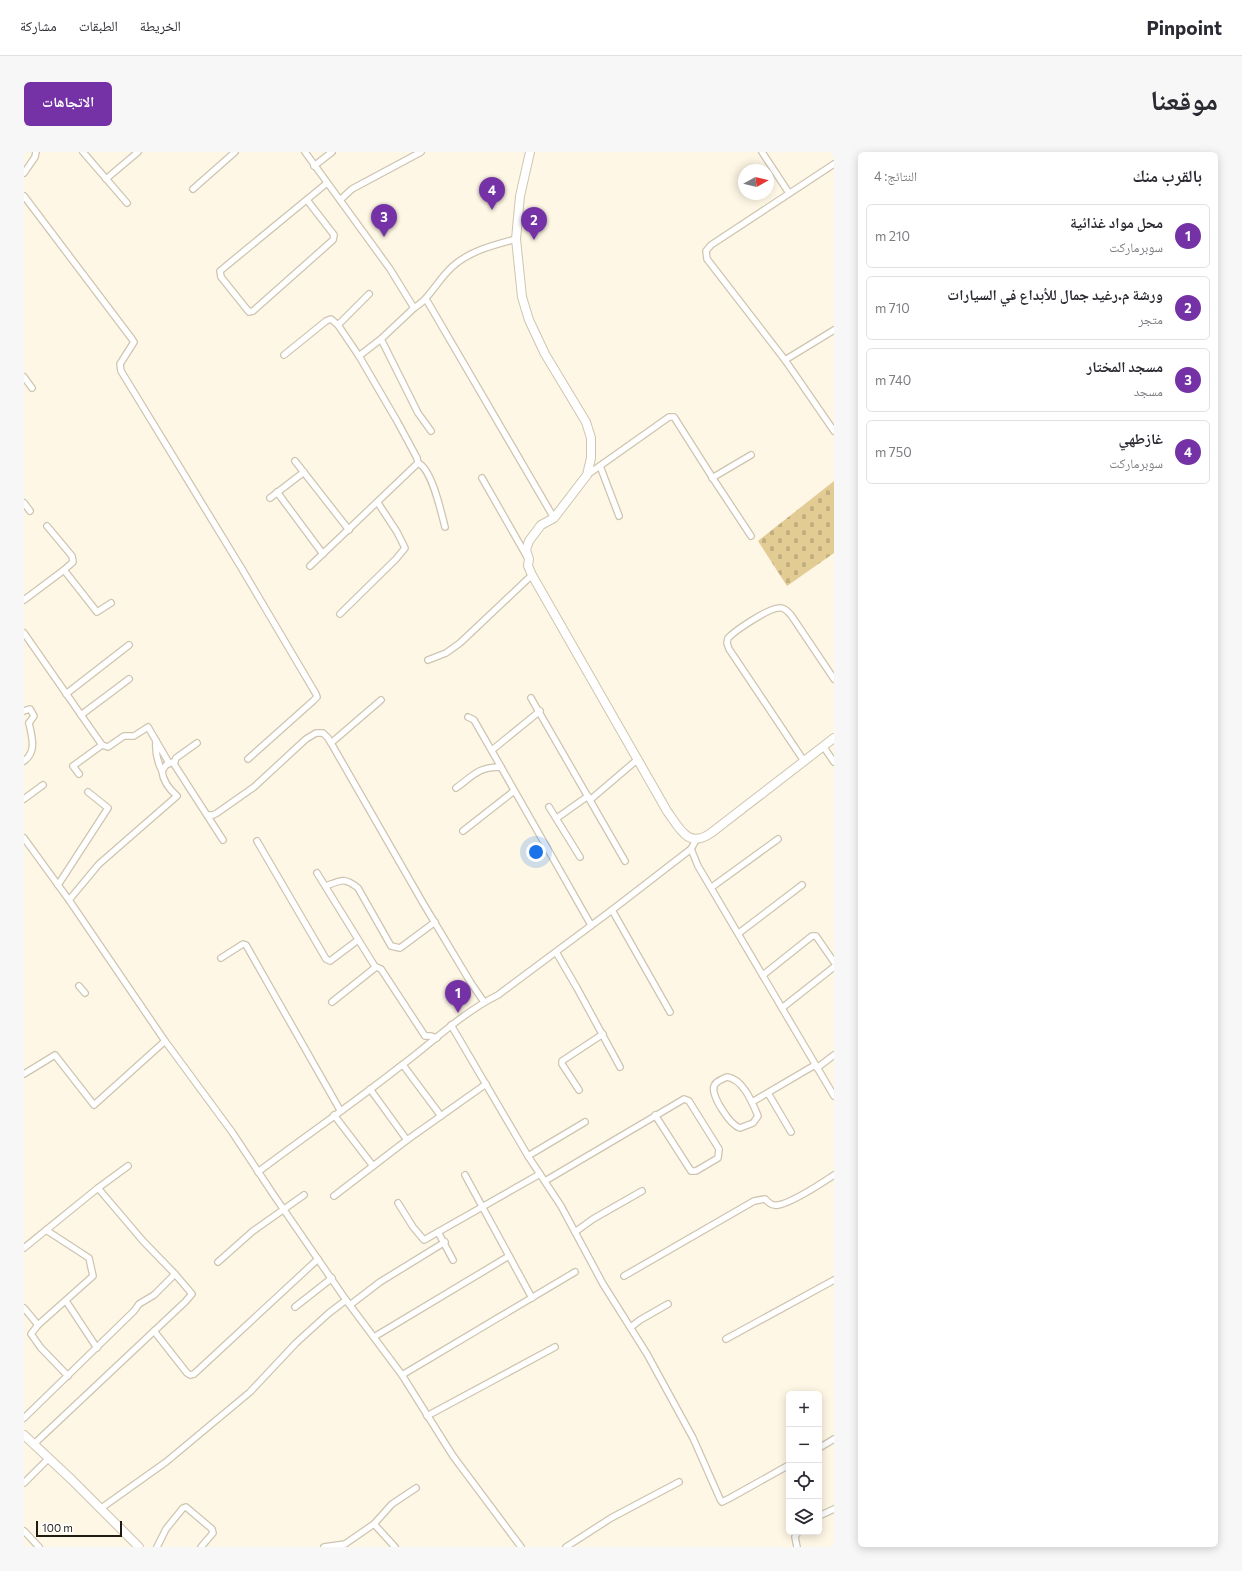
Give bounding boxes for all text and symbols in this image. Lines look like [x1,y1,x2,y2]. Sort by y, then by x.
text: Pinpoint [1146,16,1222,39]
text: مشاركة [20,17,57,34]
text: الطبقات [79,17,118,34]
text: الخريطة [140,17,181,34]
button: الاتجاهات [24,82,112,126]
text: موقعنا [1150,82,1218,116]
north arrow [738,164,774,200]
text: بالقرب منك [1132,165,1202,186]
text: النتائج: 4 [874,168,917,184]
pin: 4 [479,177,505,210]
pin: 3 [371,204,397,237]
pin: 2 [521,207,547,240]
text: محل مواد غذائية [1070,213,1163,231]
text: 210 m [875,228,910,244]
text: 1 [1185,228,1191,244]
text: سوبرماركت [1109,239,1163,255]
text: ورشة م.رغيد جمال للأبداع في السيارات [947,285,1163,303]
text: 710 m [875,300,910,316]
text: 2 [1184,300,1192,316]
text: متجر [1138,311,1163,327]
text: مسجد المختار [1087,357,1163,375]
text: 740 m [875,372,911,388]
text: 3 [1184,372,1192,388]
text: مسجد [1134,383,1163,399]
text: غازطهي [1119,429,1163,447]
text: 750 m [875,444,912,460]
text: 4 [1184,444,1192,460]
text: سوبرماركت [1109,455,1163,471]
your location [526,842,546,862]
pin: 1 [445,980,471,1013]
map controls [786,1391,822,1535]
button: + [786,1391,822,1427]
button: − [786,1427,822,1463]
button: locate [786,1463,822,1499]
button: layers [786,1499,822,1535]
scale bar [36,1519,122,1538]
text: 100 m [42,1521,73,1534]

